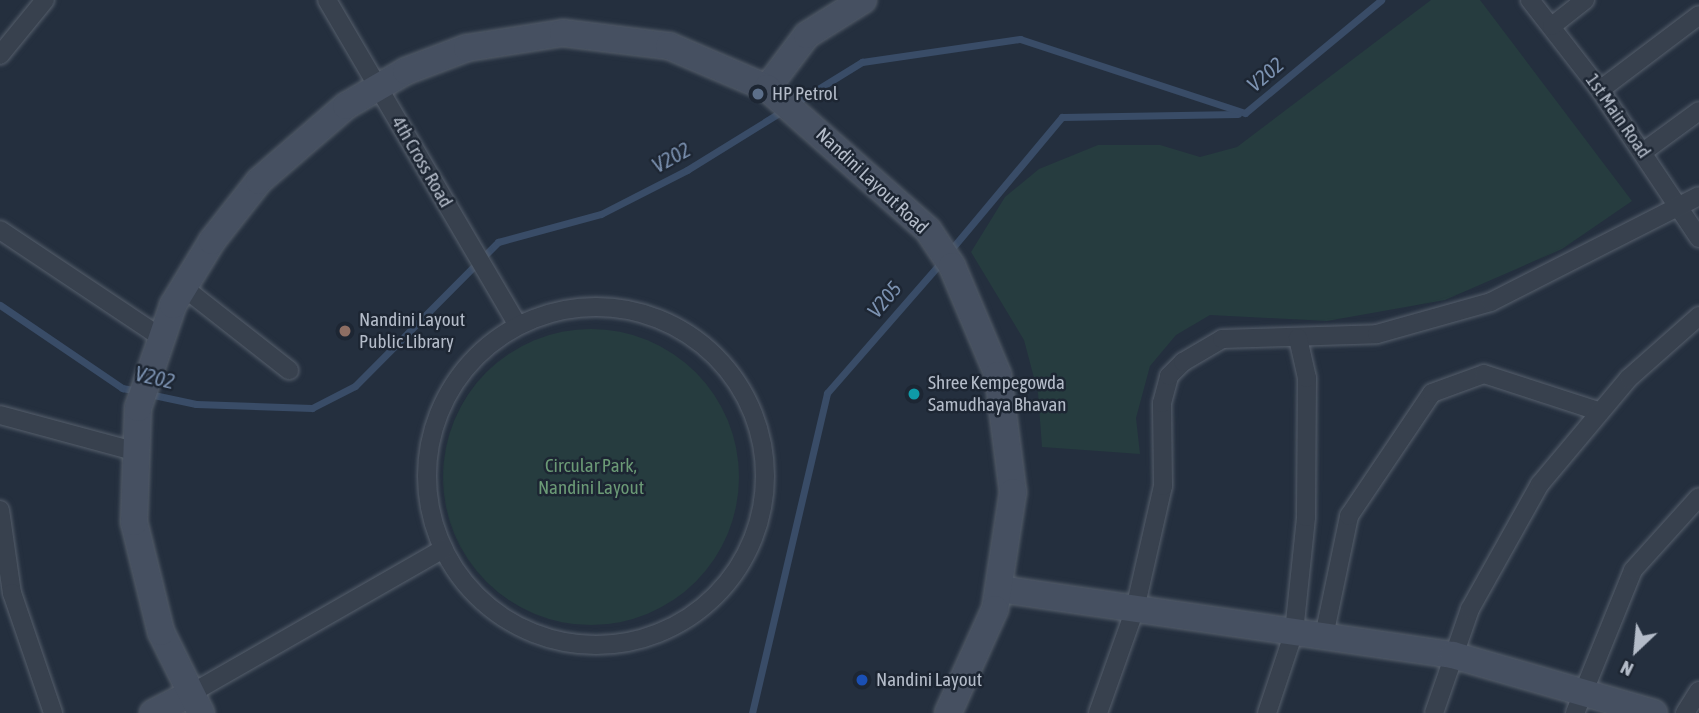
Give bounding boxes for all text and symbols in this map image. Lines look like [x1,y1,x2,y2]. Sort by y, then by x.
water label: V202 [1242,52,1288,96]
street label: 1st Main Road [1581,69,1655,163]
place label: HP Petrol [772,83,838,105]
marker: HP Petrol [750,86,766,102]
street label: 4th Cross Road [387,112,457,212]
street label: Nandini Layout Road [811,123,933,239]
water label: V202 [647,136,695,178]
water label: V205 [862,276,906,322]
place label: Nandini Layout Public Library [359,309,465,353]
marker: Nandini Layout Public Library [337,323,353,339]
water label: V202 [133,360,177,394]
place label: Shree Kempegowda Samudhaya Bhavan [928,372,1067,416]
marker: Shree Kempegowda Samudhaya Bhavan [906,386,922,402]
park label: Circular Park, Nandini Layout [538,455,644,499]
north arrow [1601,615,1671,685]
text: N [1617,657,1637,681]
place label: Nandini Layout [876,669,982,691]
marker: Nandini Layout [854,672,870,688]

